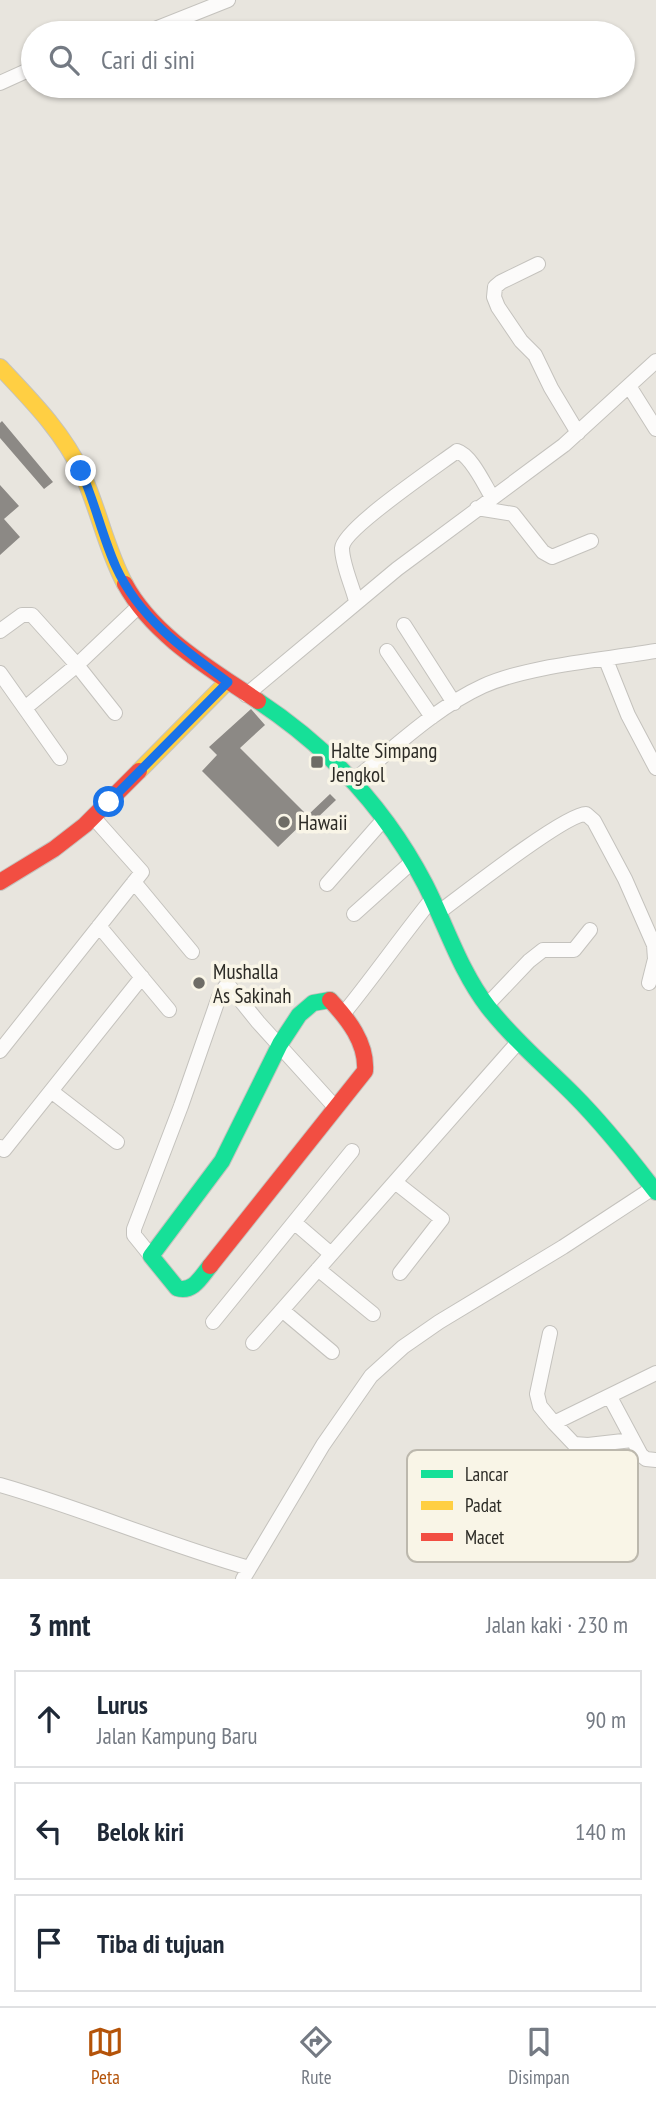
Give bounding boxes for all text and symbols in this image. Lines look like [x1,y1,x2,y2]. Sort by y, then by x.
search box [21,21,635,98]
icon: search [45,41,83,79]
text: Cari di sini [101,43,195,76]
route end [65,455,96,486]
place label: Halte Simpang Jengkol [330,737,437,788]
marker: Halte Simpang Jengkol [309,754,325,770]
route start [93,786,124,817]
place label: Hawaii [298,809,348,836]
marker: Hawaii [276,814,292,830]
place label: Mushalla As Sakinah [213,958,291,1009]
marker: Mushalla As Sakinah [191,975,207,991]
legend [407,1450,638,1562]
text: Lancar [465,1462,509,1486]
text: Padat [465,1493,502,1517]
text: Macet [465,1525,505,1549]
text: 3 mnt [28,1605,91,1644]
text: Jalan kaki · 230 m [486,1610,628,1639]
text: Lurus [97,1688,148,1721]
icon: ahead [30,1700,68,1738]
text: 90 m [585,1705,626,1734]
text: Jalan Kampung Baru [97,1721,258,1750]
icon: left [30,1812,68,1850]
text: Belok kiri [97,1815,184,1848]
text: 140 m [575,1817,626,1846]
icon: arrive [30,1924,68,1962]
text: Tiba di tujuan [97,1927,225,1960]
tab: Peta [86,2023,124,2089]
tab: Rute [297,2023,335,2089]
tab: Disimpan [508,2023,570,2089]

